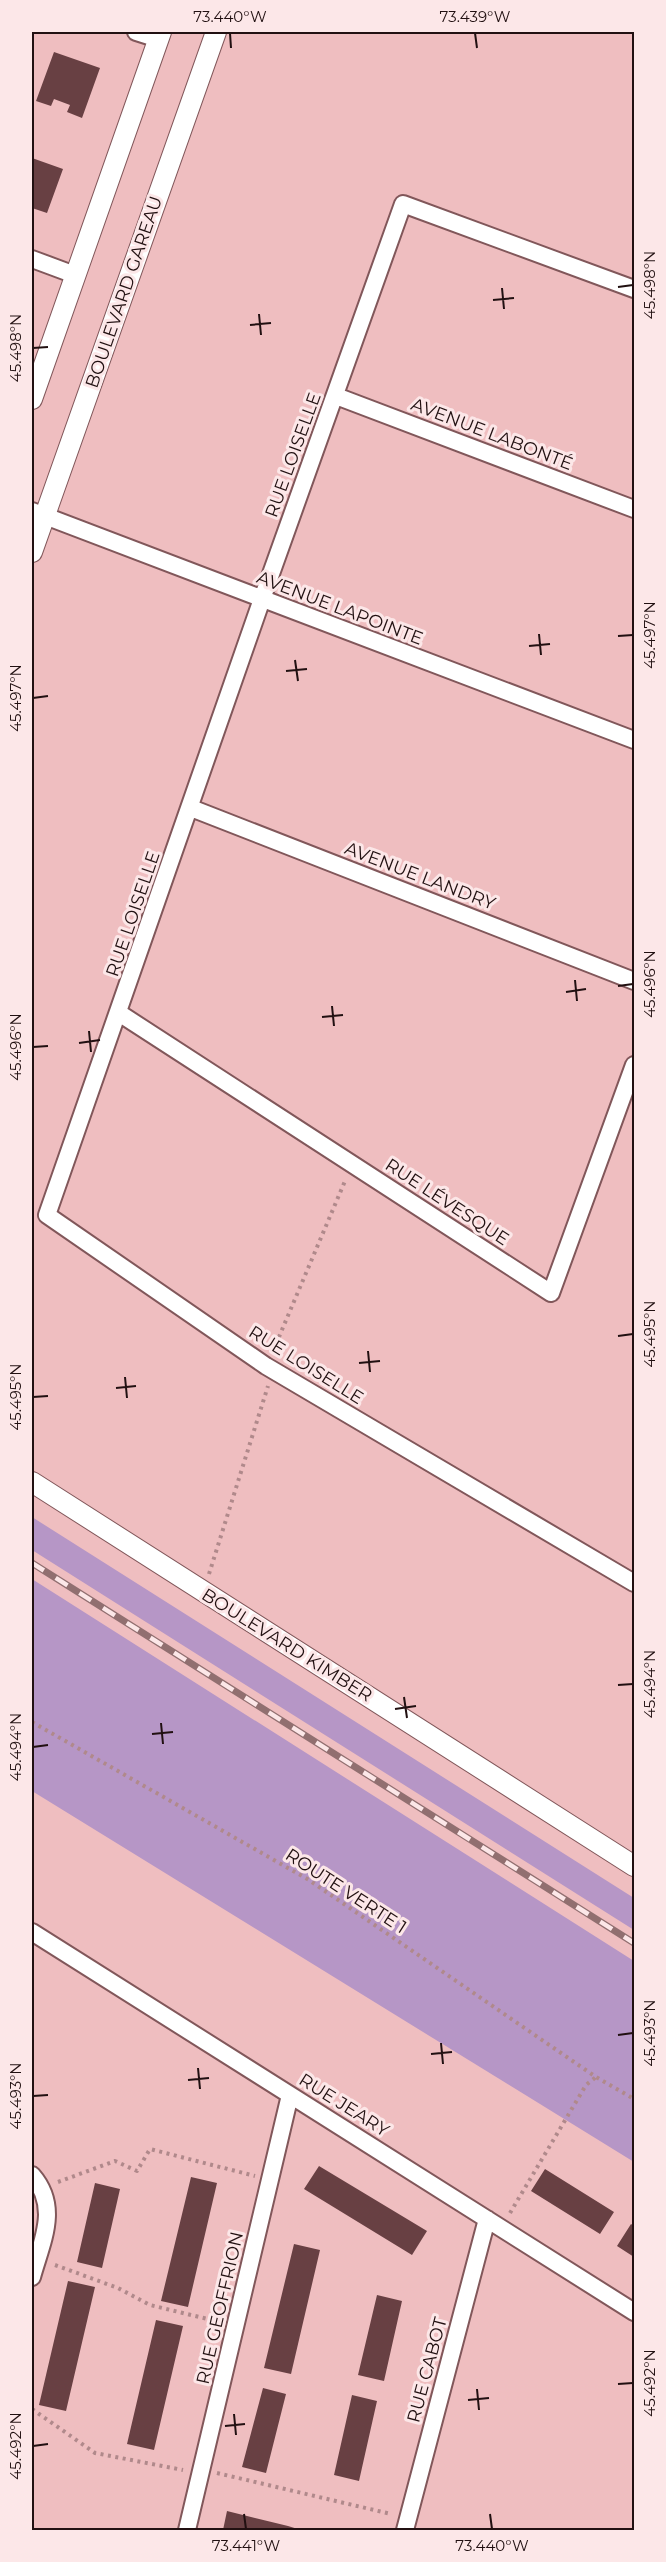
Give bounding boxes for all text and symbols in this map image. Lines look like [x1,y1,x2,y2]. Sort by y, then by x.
text: 73.440°W [193,7,267,26]
text: 73.439°W [440,7,511,26]
street label: BOULEVARD GAREAU [81,193,167,391]
text: 45.498°N [640,251,659,319]
text: 45.498°N [6,314,25,382]
street label: RUE LOISELLE [260,390,326,520]
street label: AVENUE LABONTÉ [408,393,576,475]
street label: AVENUE LAPOINTE [254,566,426,650]
text: 45.497°N [640,601,659,669]
text: 45.497°N [6,664,25,732]
street label: AVENUE LANDRY [342,837,499,915]
street label: RUE LOISELLE [101,848,165,980]
text: 45.496°N [640,950,659,1018]
text: 45.496°N [6,1013,25,1081]
street label: RUE LÉVESQUE [381,1154,513,1250]
text: 45.495°N [640,1300,659,1368]
street label: RUE LOISELLE [245,1321,367,1409]
text: 45.495°N [6,1363,25,1431]
street label: BOULEVARD KIMBER [198,1584,376,1706]
text: 45.494°N [640,1650,659,1718]
text: 45.494°N [6,1713,25,1781]
street label: ROUTE VERTE 1 [281,1844,411,1938]
text: 45.493°N [640,2000,659,2066]
text: 45.493°N [6,2063,25,2129]
street label: RUE JEARY [295,2069,394,2142]
street label: RUE GEOFFRION [192,2230,248,2386]
street label: RUE CABOT [402,2314,452,2425]
text: 45.492°N [640,2349,659,2417]
text: 45.492°N [6,2412,25,2480]
text: 73.441°W [212,2536,281,2555]
text: 73.440°W [455,2536,529,2555]

